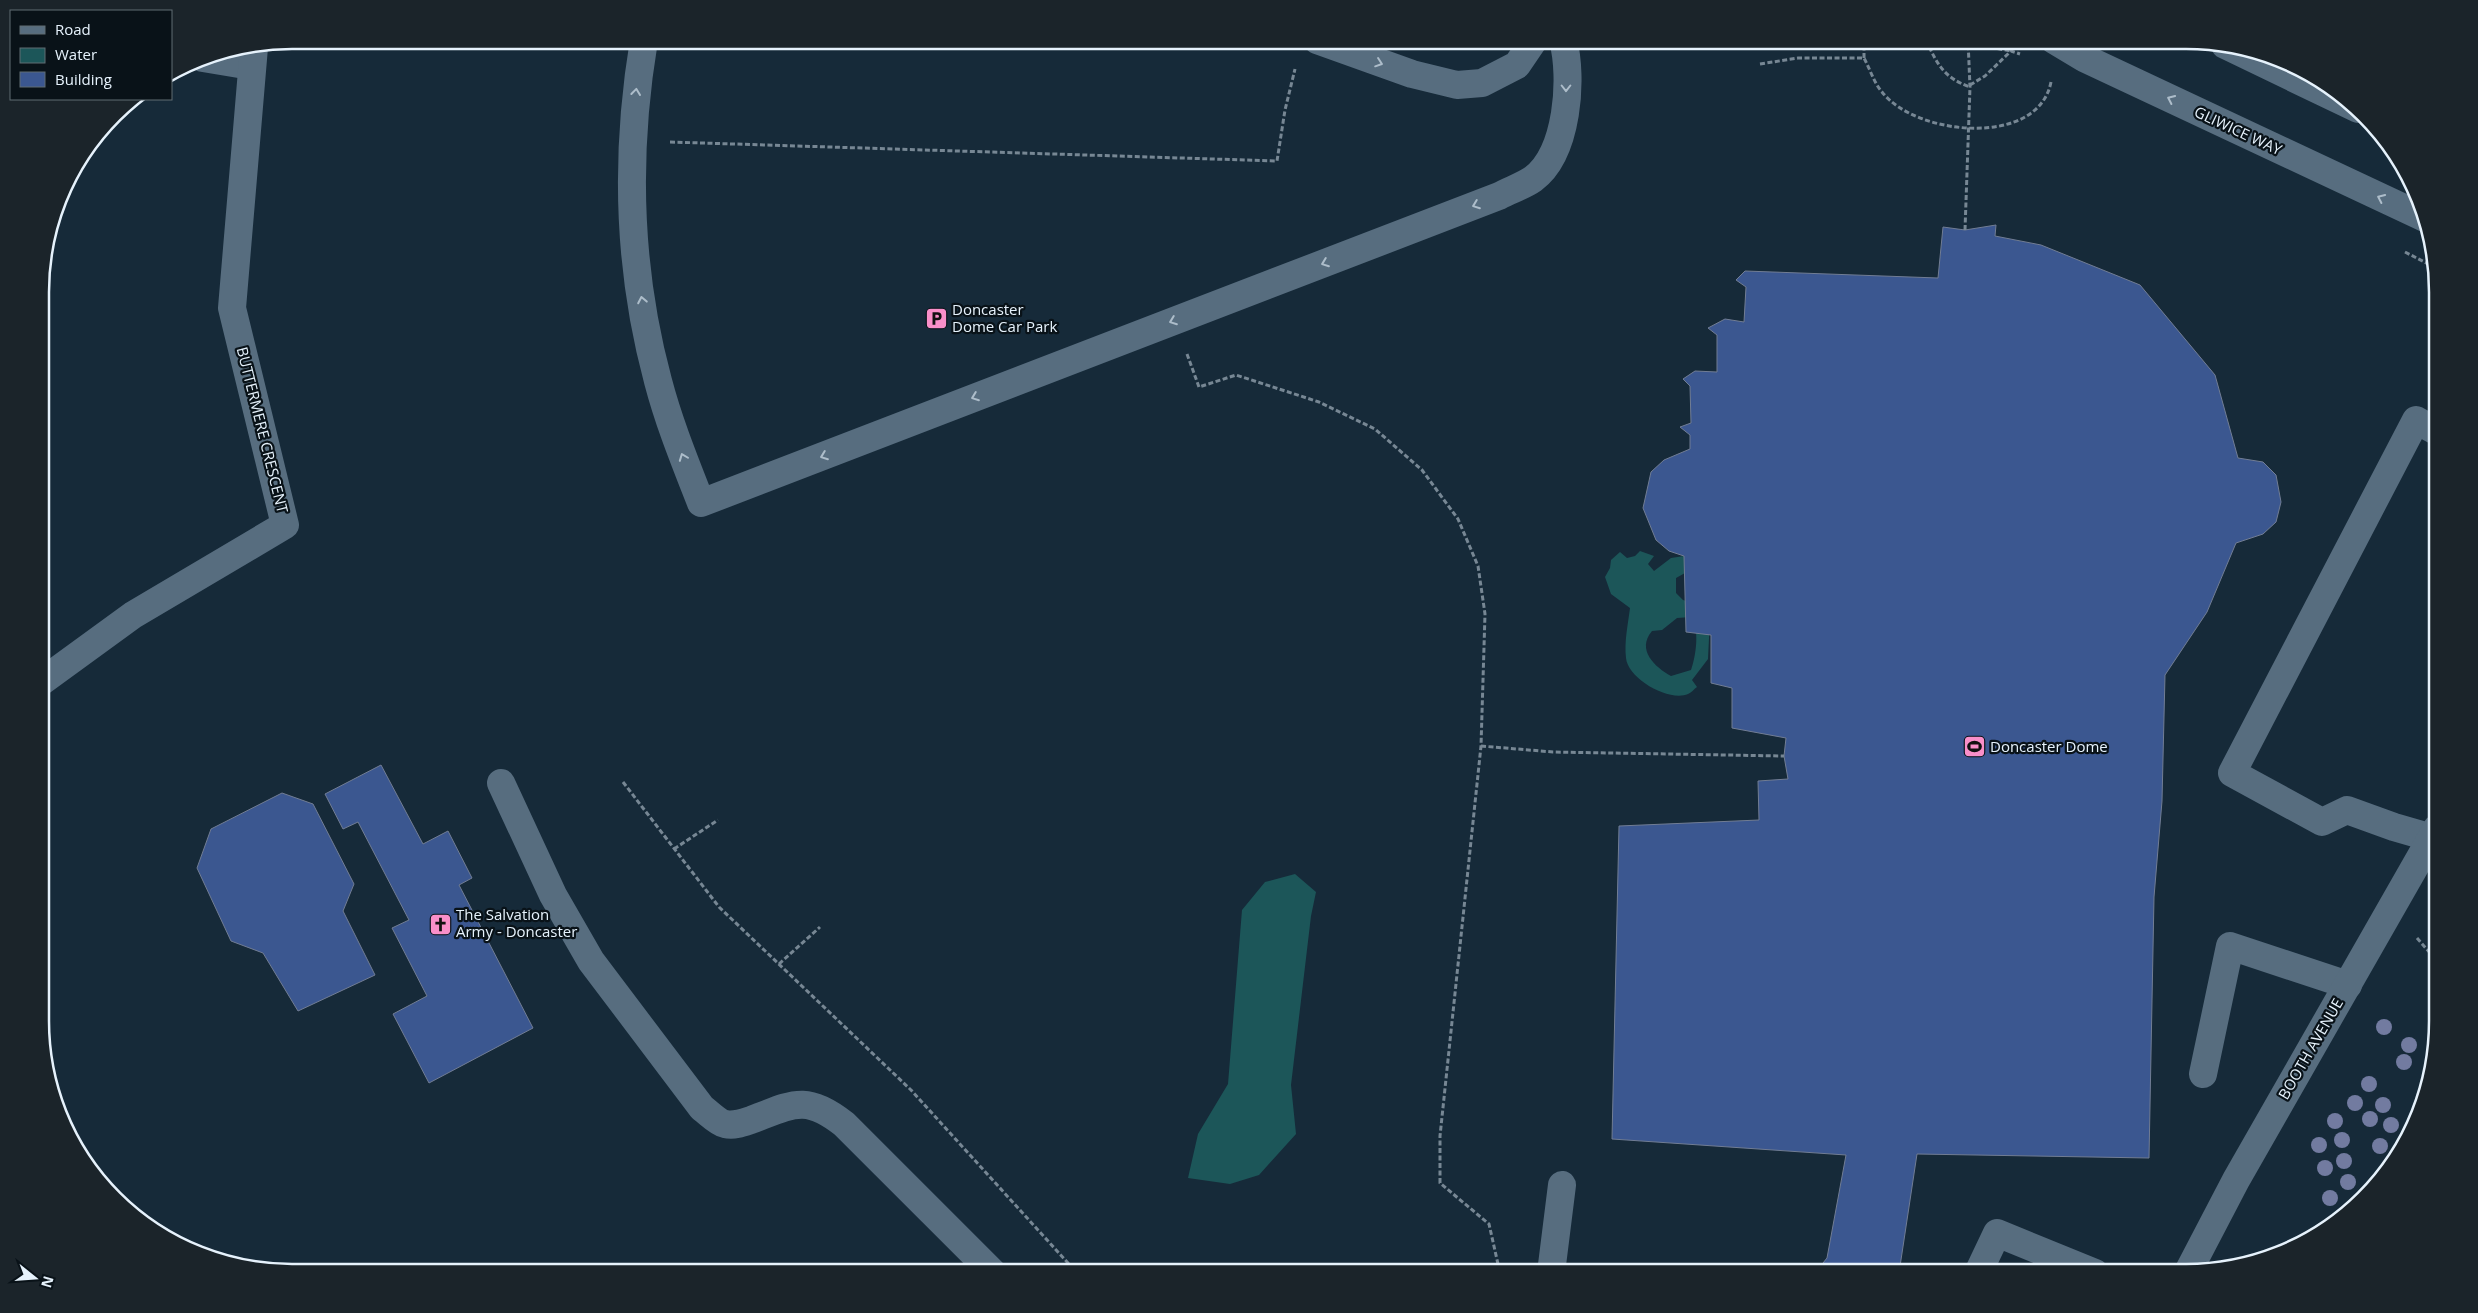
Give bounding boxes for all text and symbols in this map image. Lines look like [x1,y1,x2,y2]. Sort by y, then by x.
legend [10,10,172,100]
text: Road [55,19,91,39]
text: Water [55,44,97,64]
one-way arrow [1374,57,1383,67]
text: Building [55,69,112,89]
one-way arrow [1561,85,1571,93]
one-way arrow [630,88,641,96]
one-way arrow [2167,95,2176,105]
street label: GLIWICE WAY [2191,101,2286,159]
one-way arrow [2377,194,2386,204]
one-way arrow [1473,199,1481,209]
one-way arrow [1321,257,1330,267]
one-way arrow [638,296,648,305]
place label: Doncaster Dome Car Park [952,299,1057,336]
parking icon: Doncaster Dome Car Park [924,307,948,331]
one-way arrow [1169,315,1178,325]
street label: BUTTERMERE CRESCENT [233,345,293,516]
one-way arrow [971,391,980,401]
one-way arrow [820,450,828,460]
one-way arrow [679,453,689,462]
sports icon: Doncaster Dome [1962,735,1986,759]
place label: Doncaster Dome [1990,736,2108,756]
place label: The Salvation Army - Doncaster [456,904,577,941]
church icon: The Salvation Army - Doncaster [428,912,452,936]
street label: BOOTH AVENUE [2273,994,2347,1103]
north arrow [10,1253,60,1303]
text: N [37,1274,59,1290]

